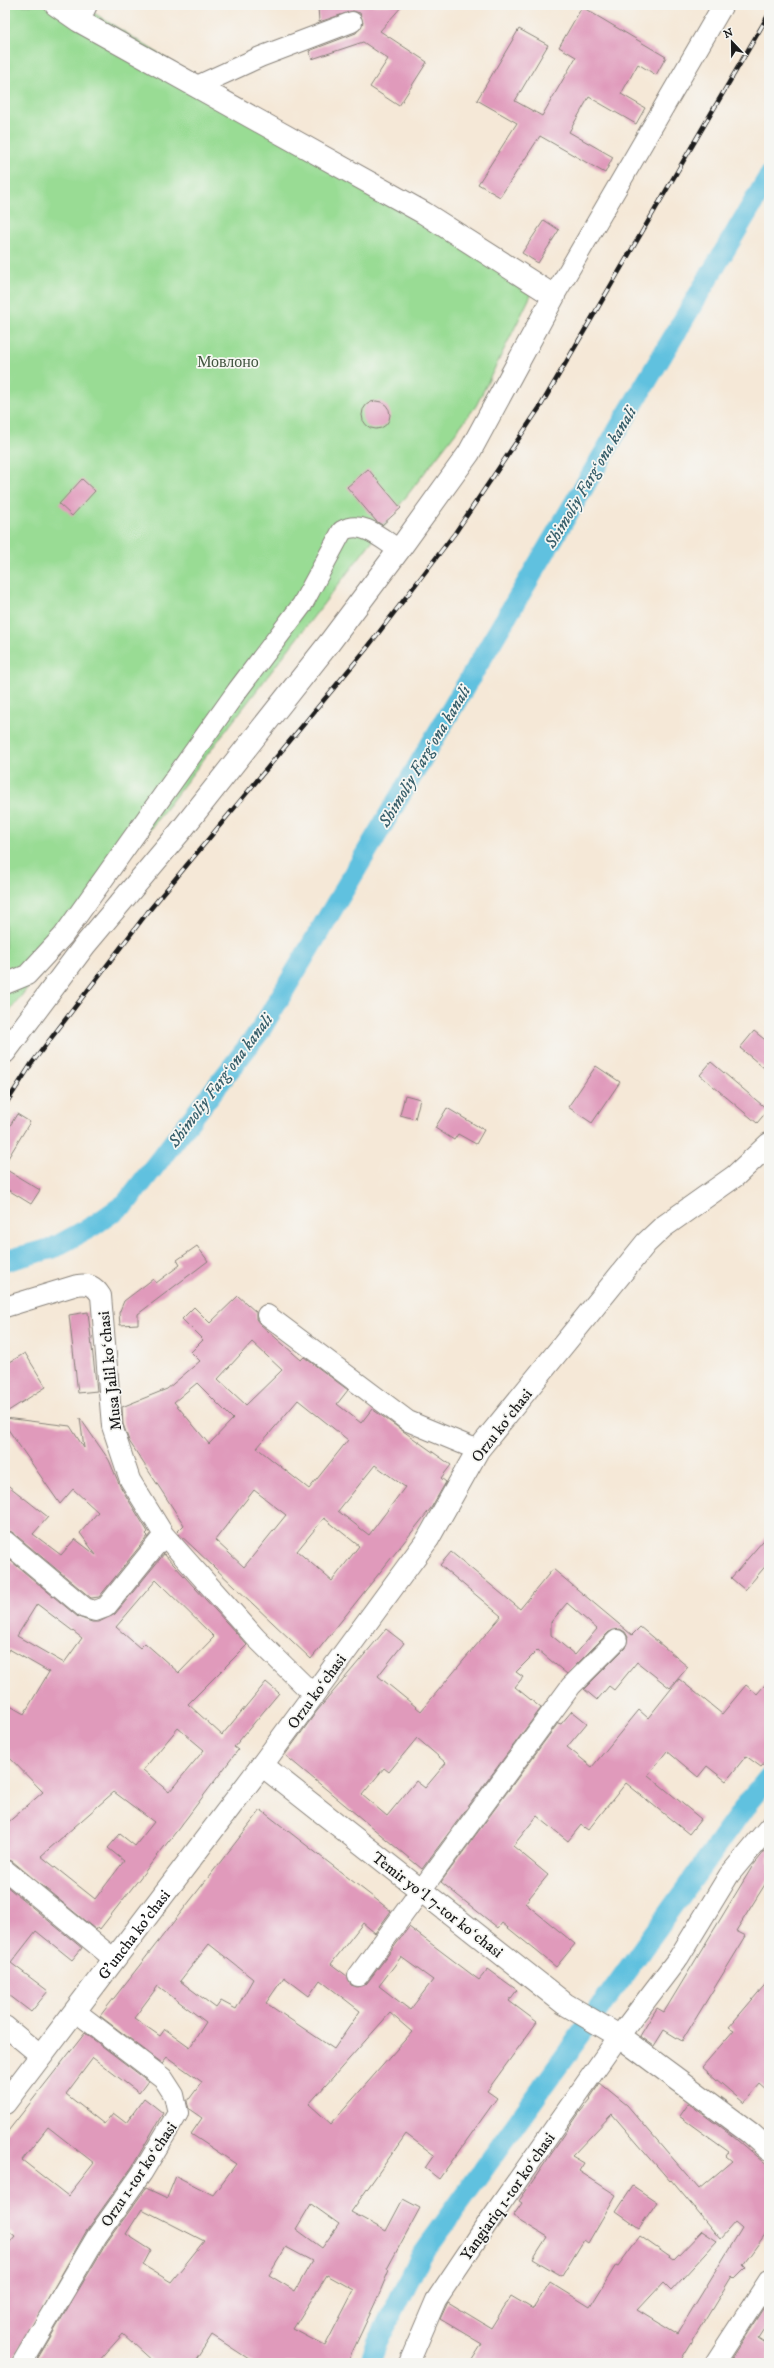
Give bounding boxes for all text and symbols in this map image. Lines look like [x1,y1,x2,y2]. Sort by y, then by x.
north arrow [712,22,752,62]
text: N [722,25,735,42]
park label: Мовлоно [197,352,259,372]
water label: Shimoliy Fargʻona kanali [539,401,643,553]
water label: Shimoliy Fargʻona kanali [373,680,477,832]
water label: Shimoliy Fargʻona kanali [163,1008,279,1153]
street label: Musa Jalil koʻchasi [94,1310,126,1432]
street label: Orzu koʻchasi [467,1385,537,1466]
street label: Orzu koʻchasi [283,1650,351,1733]
street label: Temir yoʻl 7-tor koʻchasi [368,1847,507,1962]
street label: G'uncha ko'chasi [94,1886,175,1984]
street label: Orzu 1-tor koʻchasi [96,2118,181,2231]
street label: Yangiariq 1-tor koʻchasi [456,2129,559,2264]

